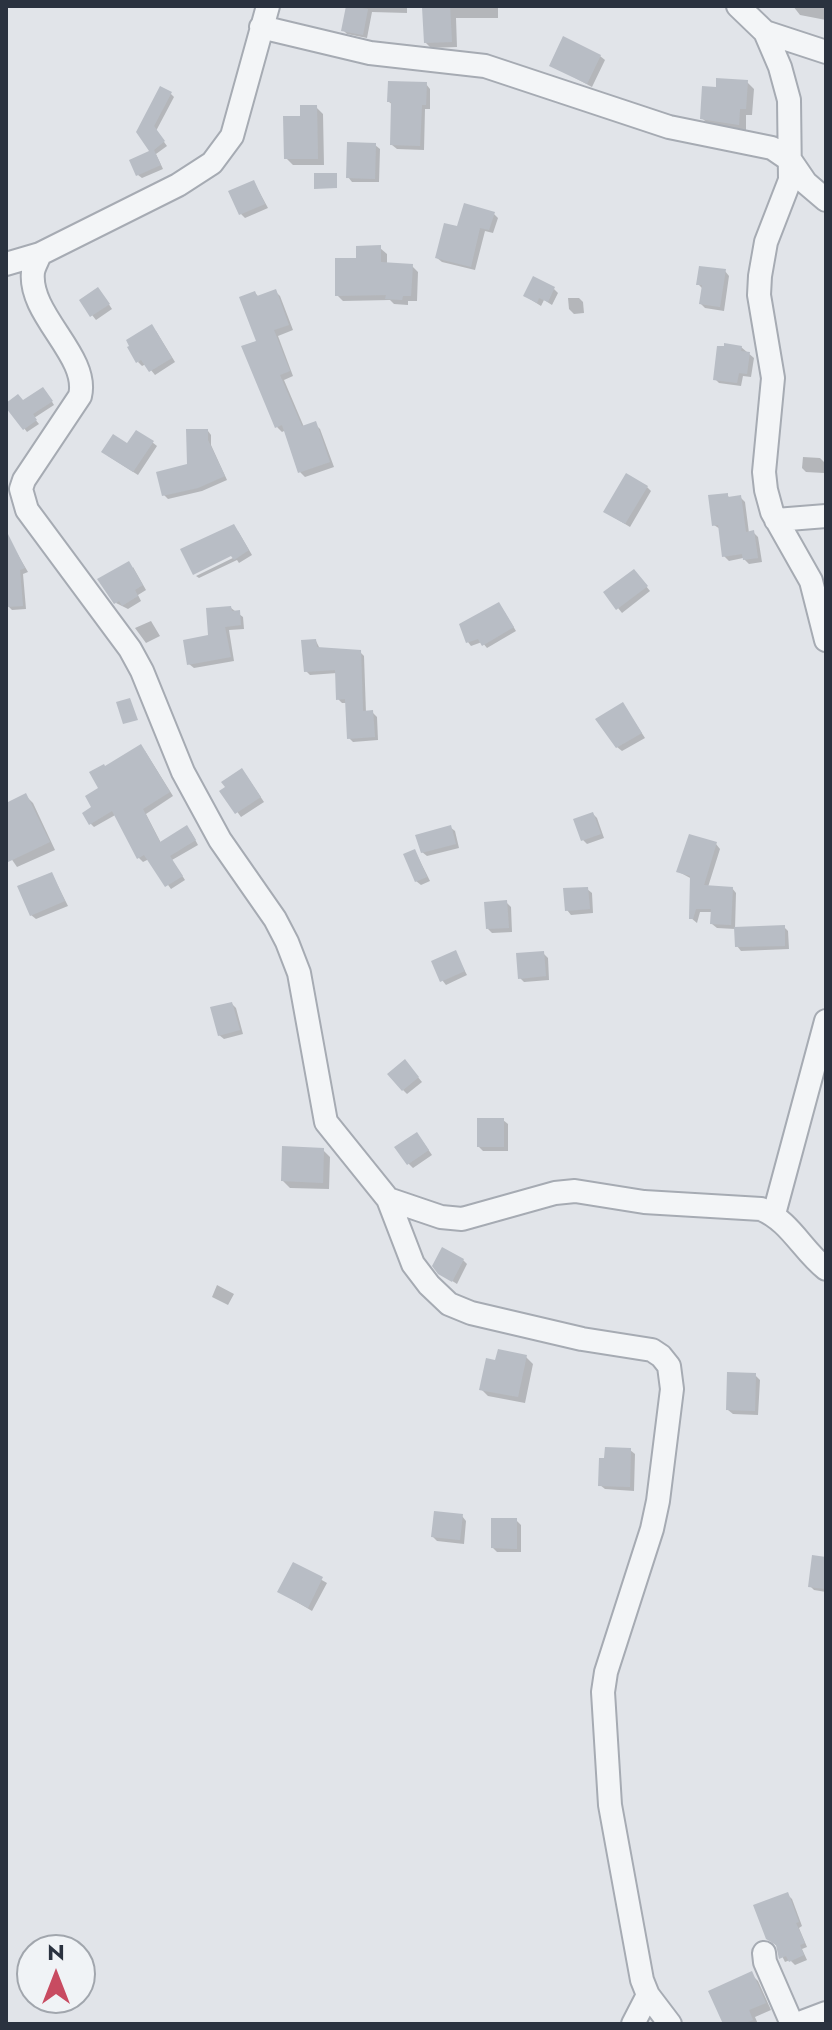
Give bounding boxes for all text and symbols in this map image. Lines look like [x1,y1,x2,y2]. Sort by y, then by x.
north arrow [16,1934,96,2014]
text: N [47,1936,65,1968]

